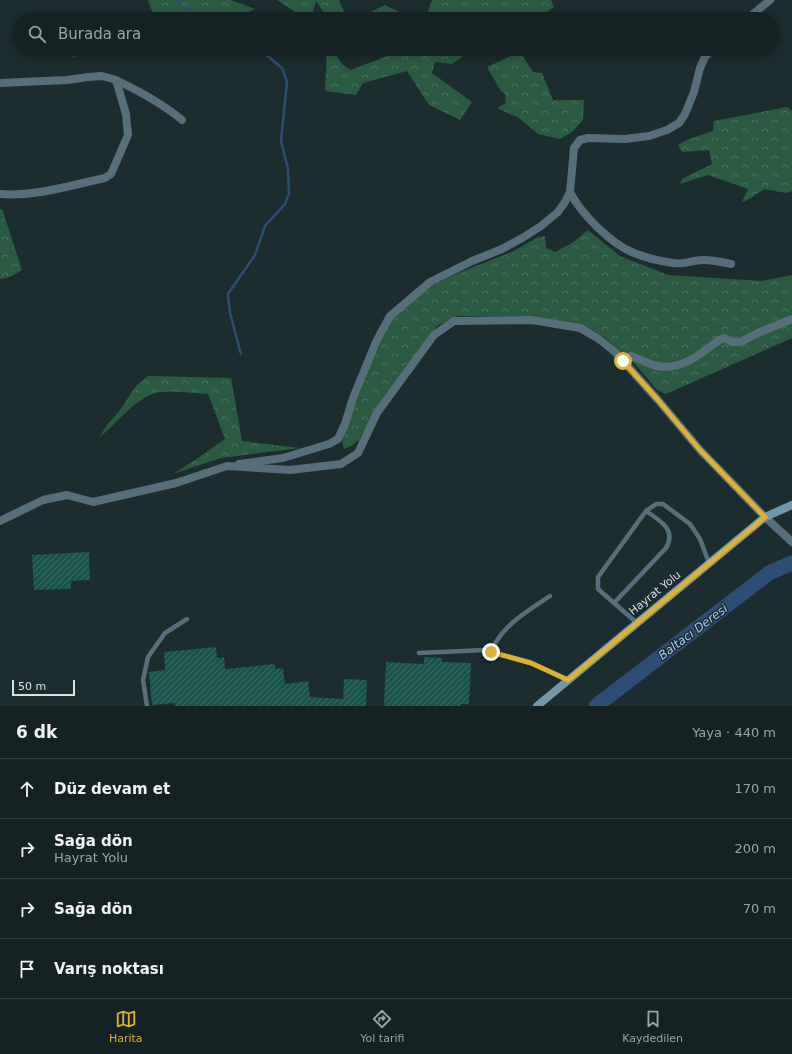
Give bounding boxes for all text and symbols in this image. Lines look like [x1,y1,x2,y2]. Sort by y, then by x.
search box [12,12,780,56]
icon: search [26,23,48,45]
text: Burada ara [58,25,141,43]
route start [614,352,632,370]
street label: Hayrat Yolu [627,568,683,618]
water label: Baltacı Deresi [656,601,731,663]
route end [482,643,500,661]
scale bar [12,678,75,697]
text: 50 m [18,680,46,693]
text: 6 dk [16,722,57,742]
text: Yaya · 440 m [692,725,776,740]
icon: ahead [16,778,38,800]
text: Düz devam et [54,780,170,798]
text: 170 m [734,781,776,796]
text: Sağa dön [54,832,133,850]
icon: right [16,838,38,860]
text: 200 m [734,841,776,856]
text: Hayrat Yolu [54,850,128,865]
icon: right [16,898,38,920]
text: Sağa dön [54,900,133,918]
text: 70 m [743,901,776,916]
icon: arrive [16,958,38,980]
text: Varış noktası [54,960,164,978]
tab: Harita [109,1008,143,1045]
tab: Yol tarifi [360,1008,404,1045]
tab: Kaydedilen [622,1008,683,1045]

